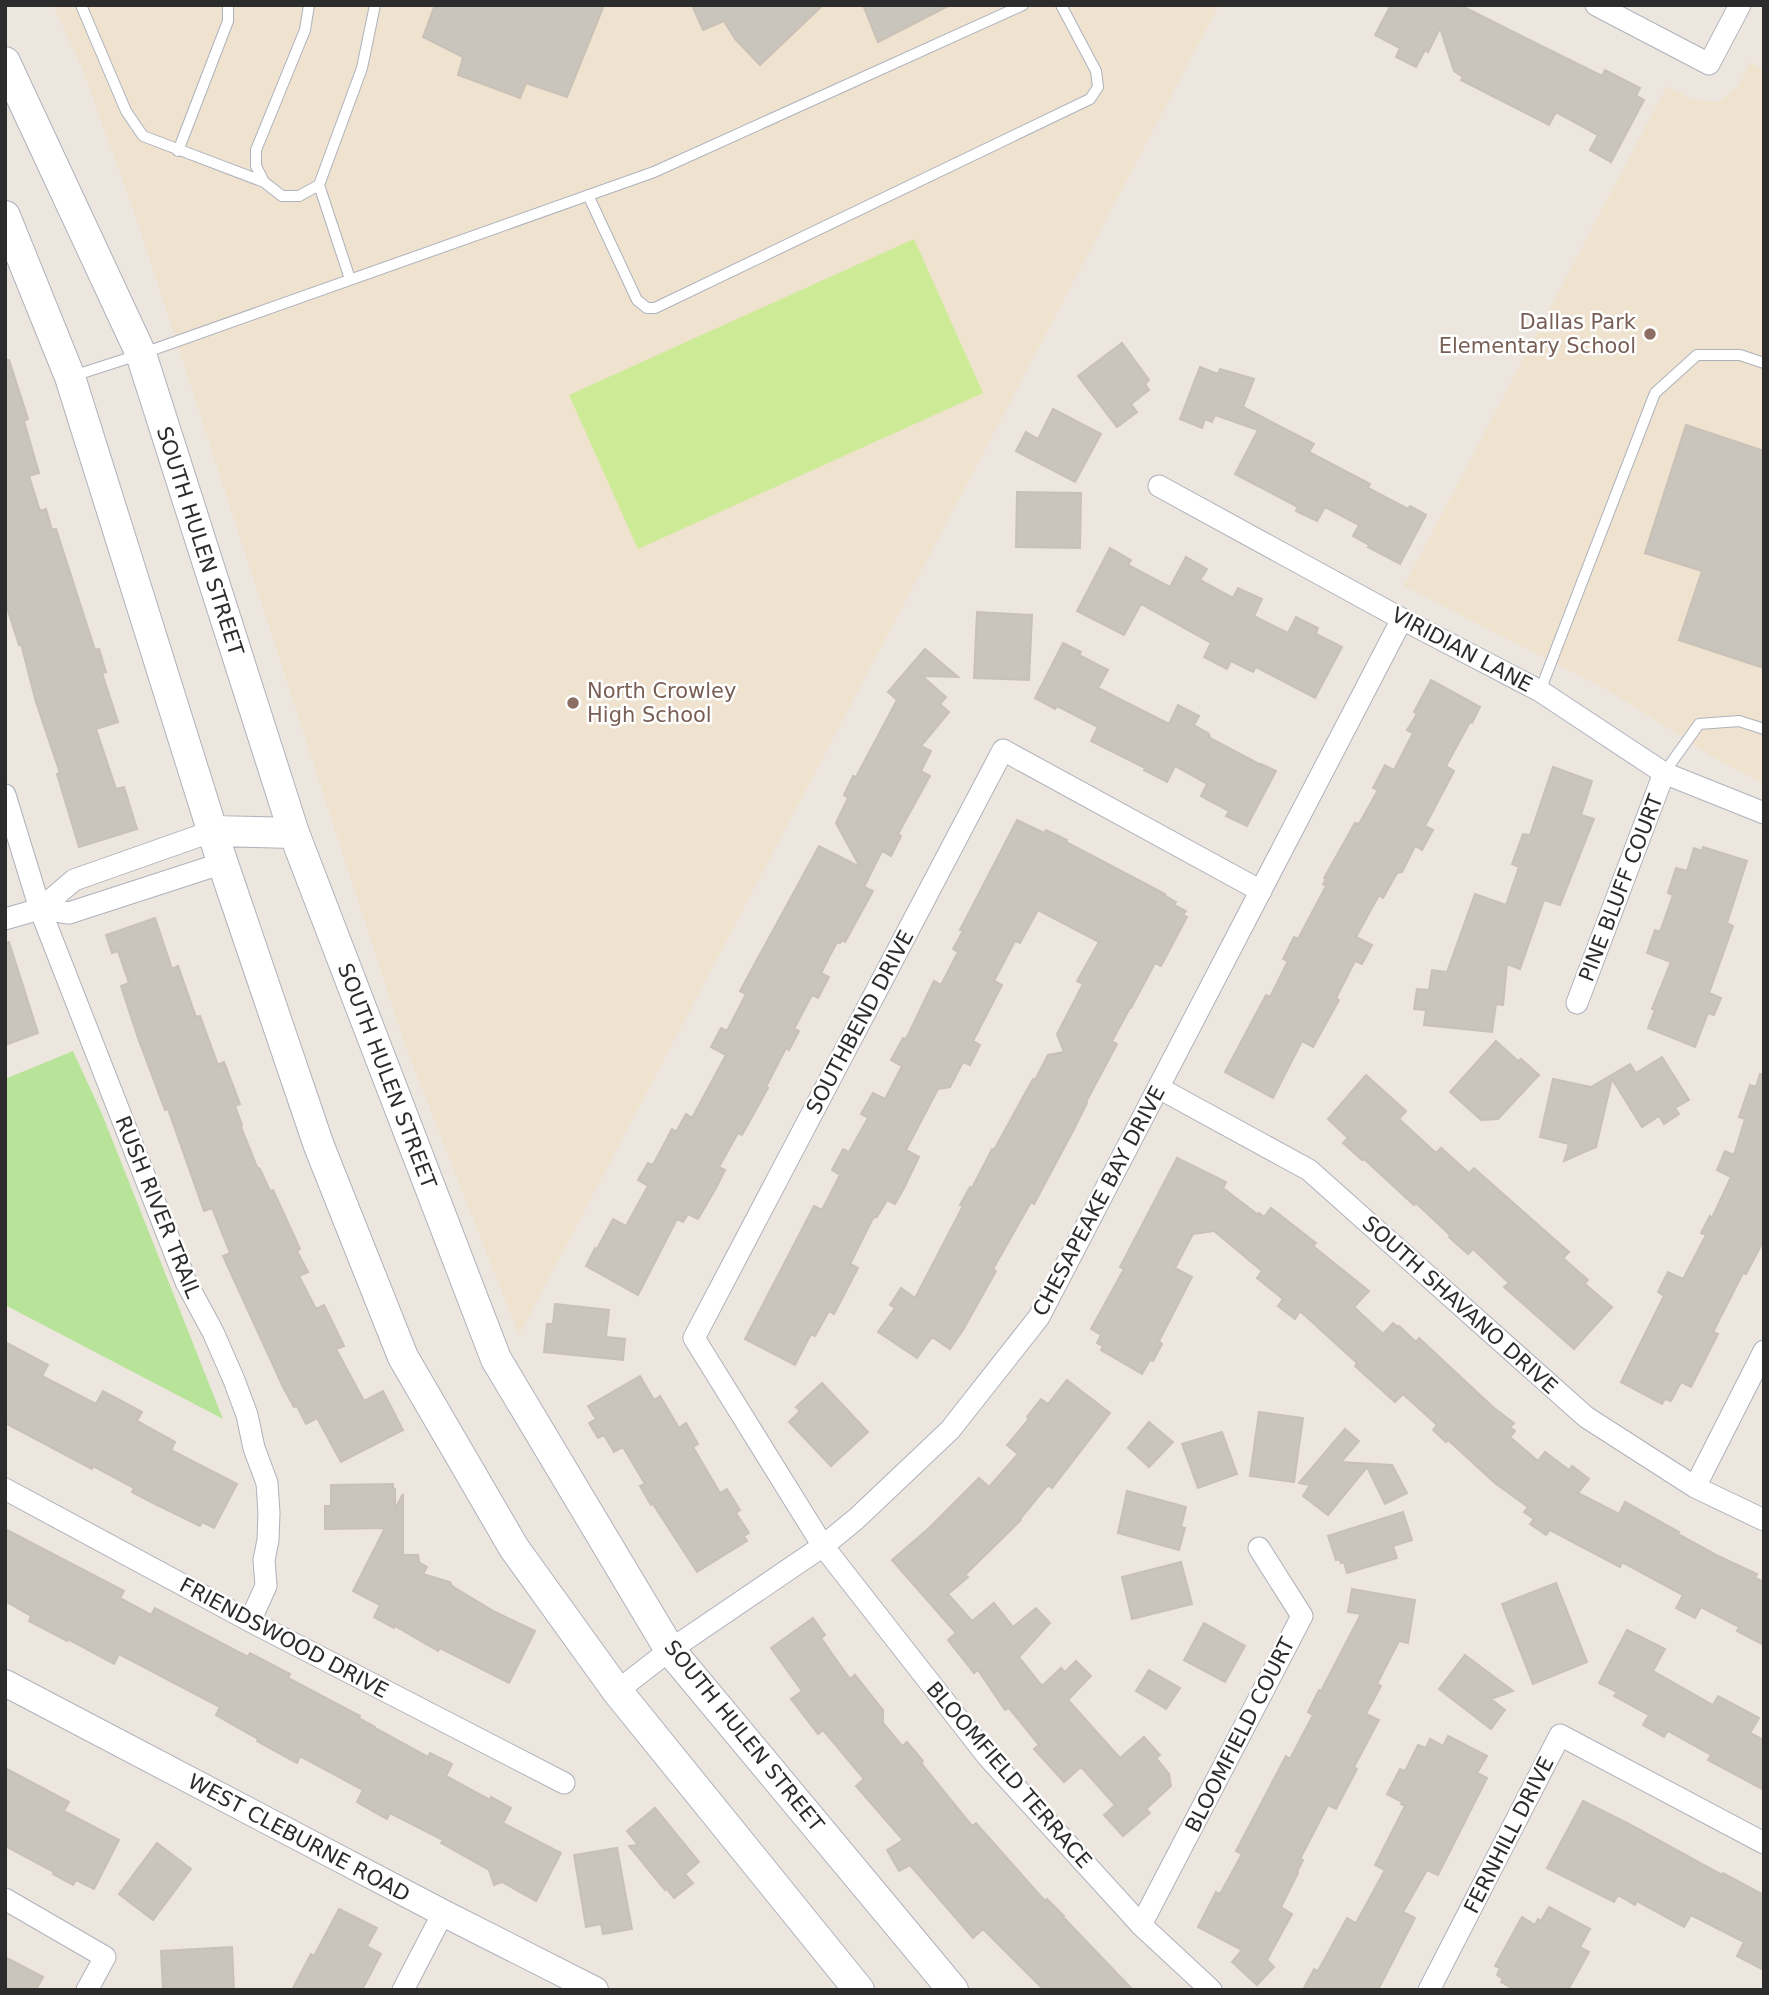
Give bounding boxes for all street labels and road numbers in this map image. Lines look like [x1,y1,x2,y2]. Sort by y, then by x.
street label: SOUTH HULEN STREET [152,424,248,659]
street label: VIRIDIAN LANE [1388,603,1536,697]
street label: PINE BLUFF COURT [1574,791,1668,985]
street label: SOUTHBEND DRIVE [801,926,919,1118]
street label: SOUTH HULEN STREET [333,960,441,1192]
street label: CHESAPEAKE BAY DRIVE [1028,1082,1170,1320]
street label: RUSH RIVER TRAIL [110,1112,206,1302]
street label: SOUTH SHAVANO DRIVE [1358,1211,1562,1399]
street label: FRIENDSWOOD DRIVE [176,1573,392,1703]
street label: BLOOMFIELD COURT [1180,1634,1300,1836]
street label: SOUTH HULEN STREET [659,1636,829,1837]
street label: BLOOMFIELD TERRACE [922,1677,1096,1873]
street label: FERNHILL DRIVE [1459,1753,1559,1917]
street label: WEST CLEBURNE ROAD [184,1769,414,1907]

